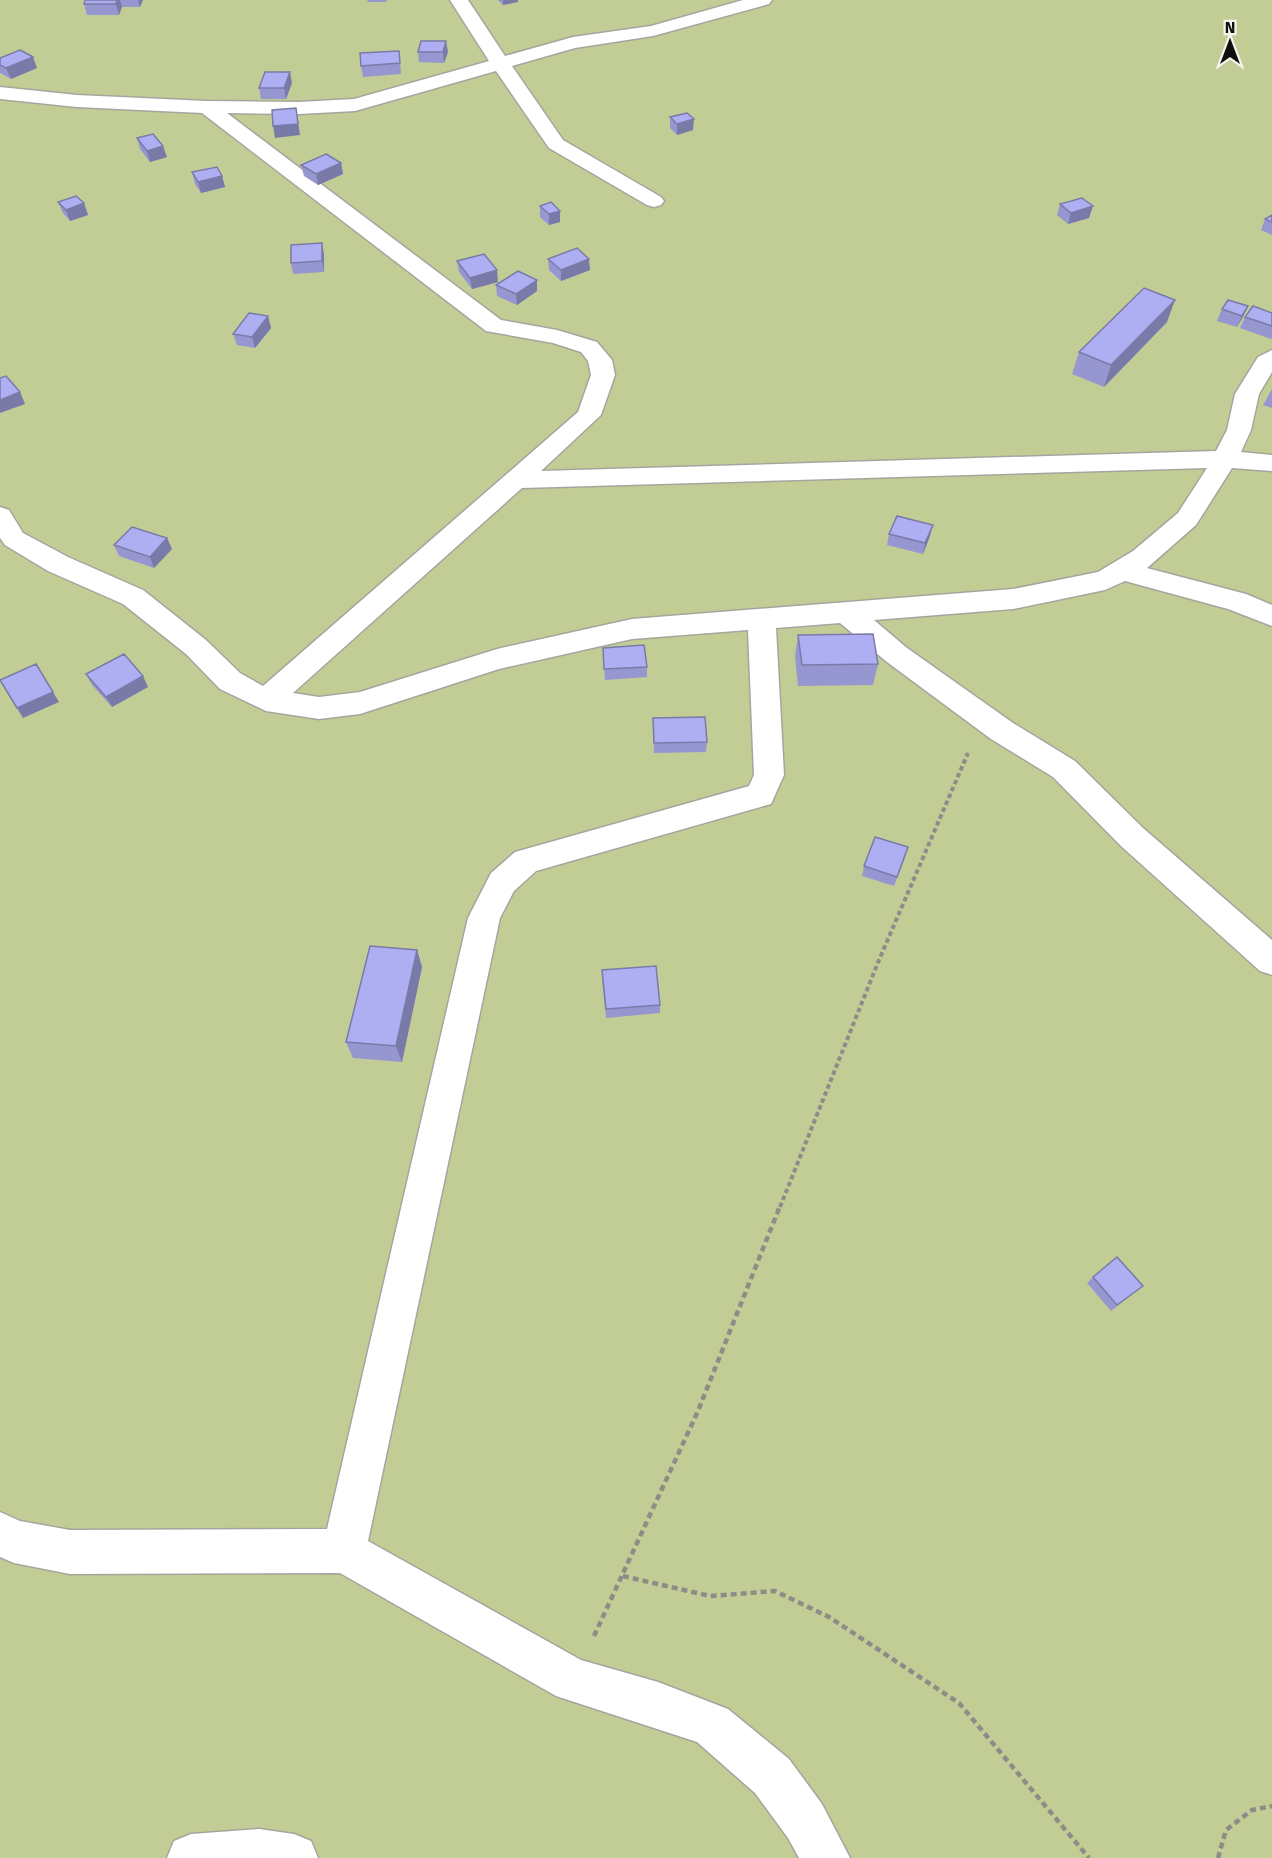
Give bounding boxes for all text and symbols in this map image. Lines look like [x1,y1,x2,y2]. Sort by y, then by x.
north arrow [1200,12,1260,72]
text: N [1225,18,1235,37]

